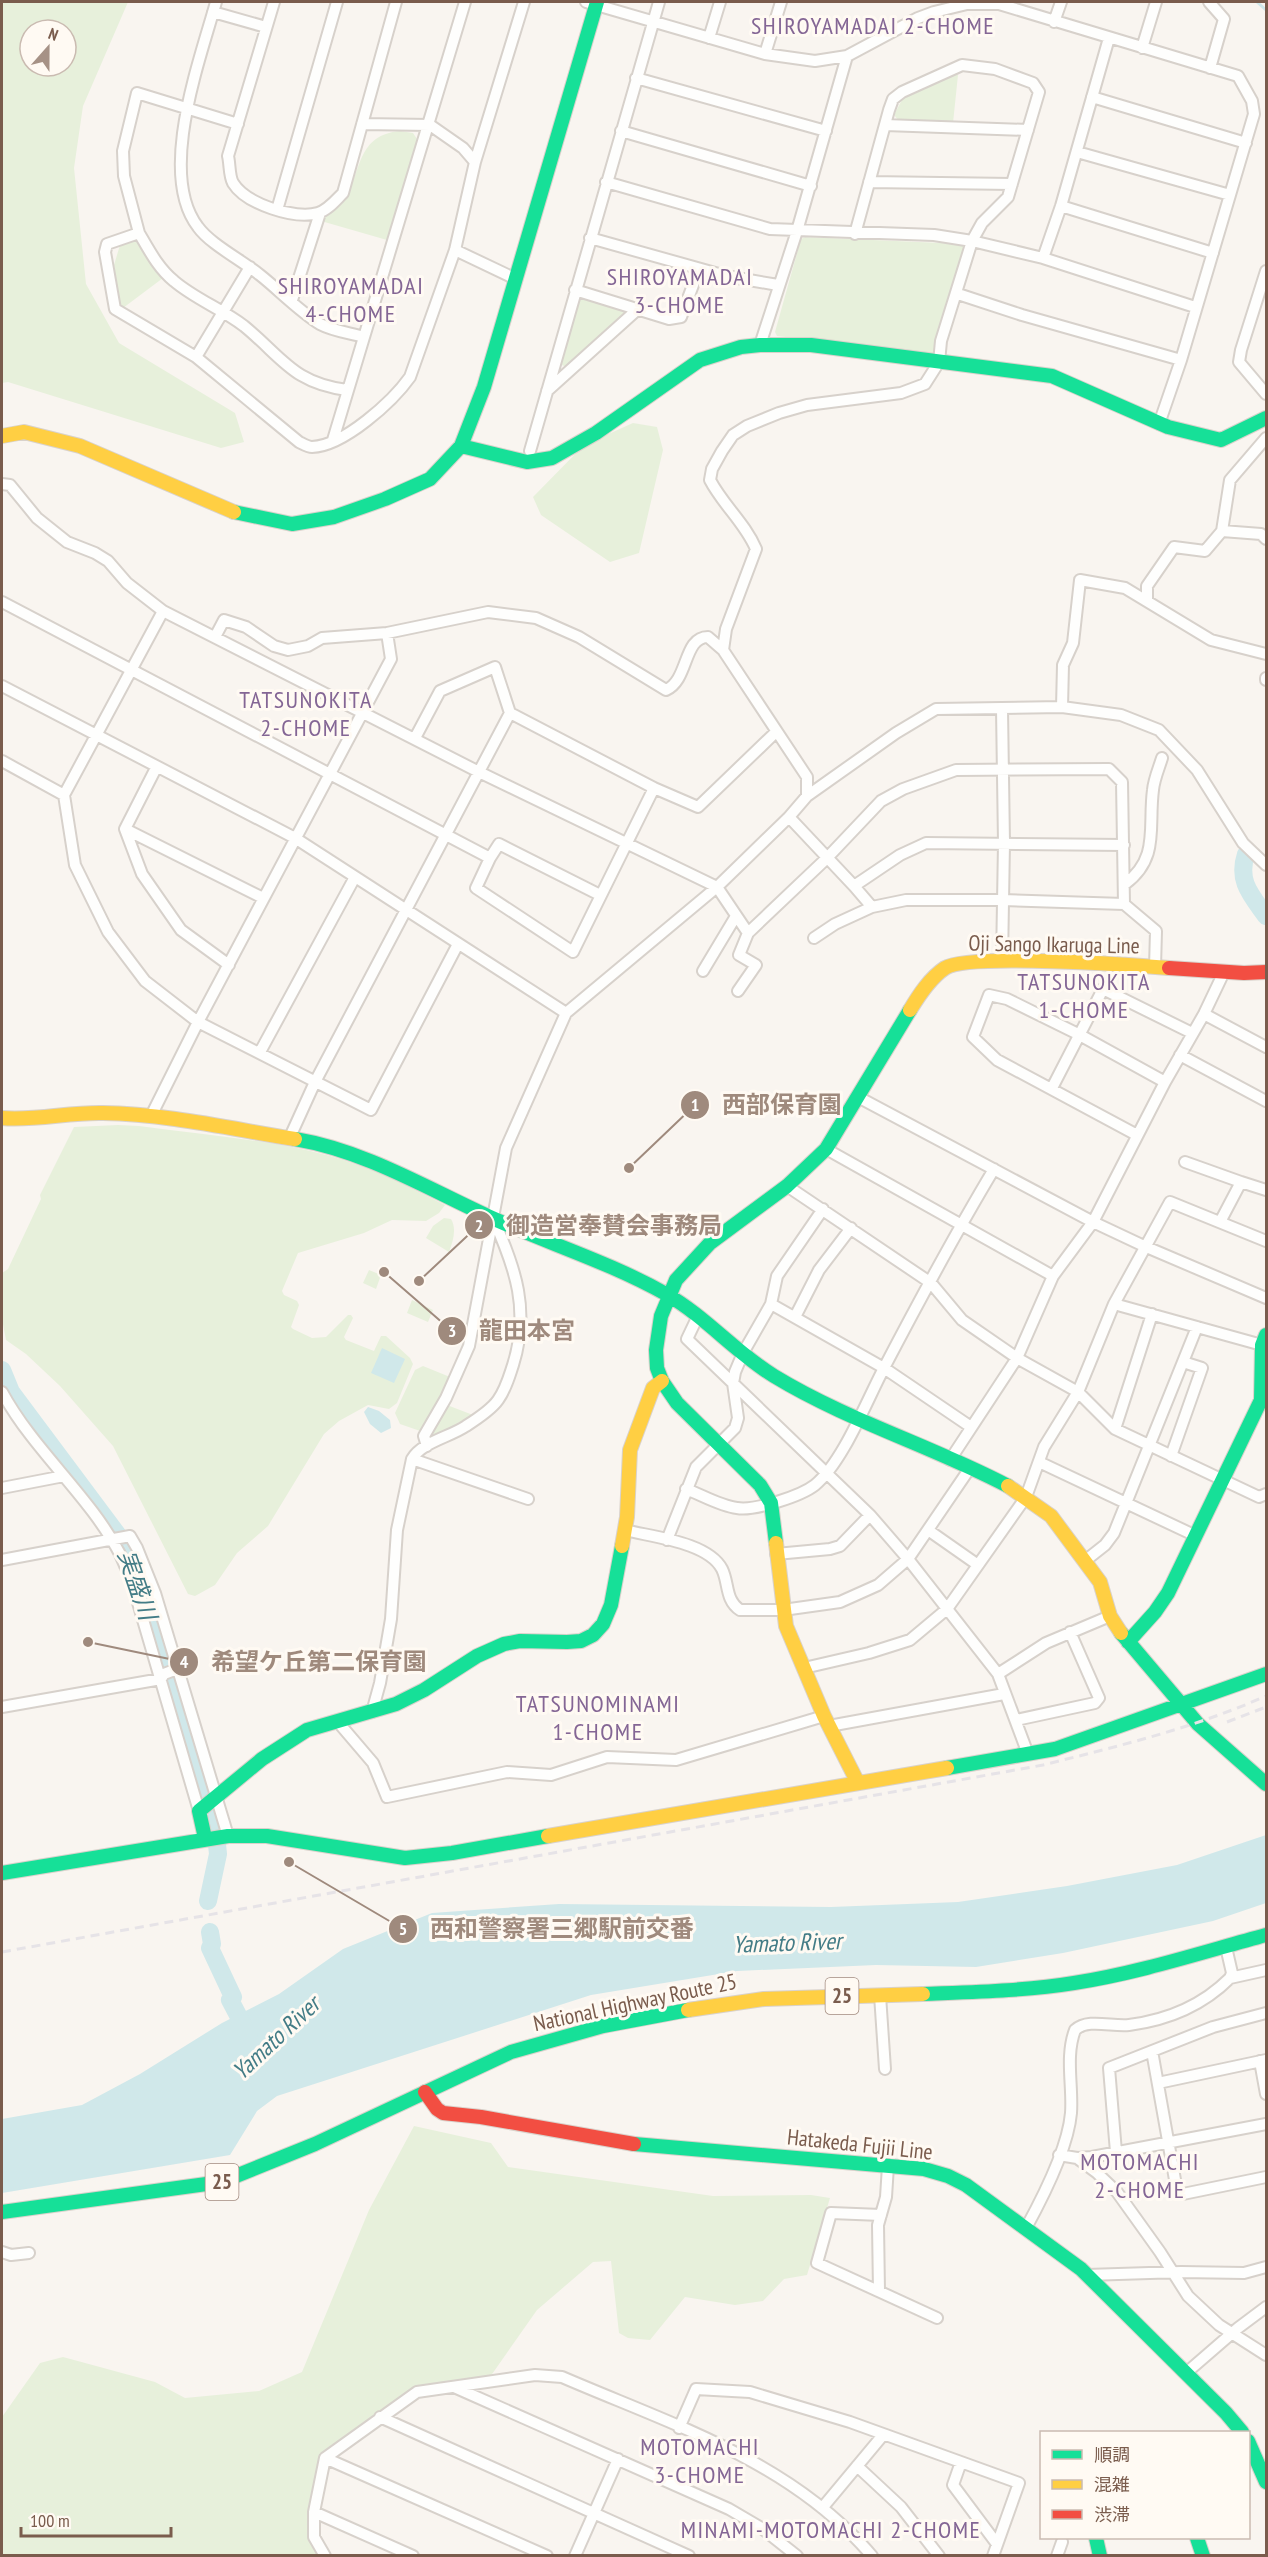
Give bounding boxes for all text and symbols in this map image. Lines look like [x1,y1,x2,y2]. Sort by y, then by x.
district label: SHIROYAMADAI 2-CHOME [751,10,995,41]
north arrow [18,18,78,78]
text: N [46,23,61,45]
district label: SHIROYAMADAI 3-CHOME [607,261,753,320]
district label: SHIROYAMADAI 4-CHOME [278,270,424,329]
district label: TATSUNOKITA 2-CHOME [239,684,373,743]
street label: Oji Sango Ikaruga Line [968,929,1140,959]
district label: TATSUNOKITA 1-CHOME [1017,966,1151,1025]
callout: 西部保育園 [680,1084,854,1126]
text: 西部保育園 [722,1089,842,1120]
text: 1 [691,1093,699,1116]
callout: 御造営奉賛会事務局 [464,1204,734,1246]
text: 御造営奉賛会事務局 [506,1210,722,1241]
text: 2 [475,1214,483,1237]
callout: 龍田本宮 [437,1310,587,1352]
text: 龍田本宮 [479,1315,575,1346]
text: 3 [448,1319,456,1342]
water label: 実盛川 [111,1546,165,1627]
callout: 希望ケ丘第二保育園 [169,1641,439,1683]
text: 希望ケ丘第二保育園 [211,1646,427,1677]
text: 4 [180,1650,189,1673]
district label: TATSUNOMINAMI 1-CHOME [516,1688,680,1747]
callout: 西和警察署三郷駅前交番 [388,1908,706,1950]
text: 西和警察署三郷駅前交番 [430,1913,694,1944]
text: 5 [399,1917,407,1940]
water label: Yamato River [732,1925,845,1960]
street label: National Highway Route 25 [531,1967,739,2037]
road number: 25 [826,1978,858,2014]
water label: Yamato River [225,1987,328,2086]
street label: Hatakeda Fujii Line [786,2122,934,2166]
district label: MOTOMACHI 2-CHOME [1080,2146,1200,2205]
road number: 25 [206,2164,238,2200]
district label: MOTOMACHI 3-CHOME [640,2431,760,2490]
legend [1040,2431,1250,2539]
text: 順調 [1094,2443,1130,2466]
text: 混雑 [1094,2473,1130,2496]
scale bar [21,2500,171,2538]
text: 渋滞 [1094,2503,1130,2526]
text: 100 m [30,2509,70,2532]
district label: MINAMI-MOTOMACHI 2-CHOME [681,2514,981,2545]

